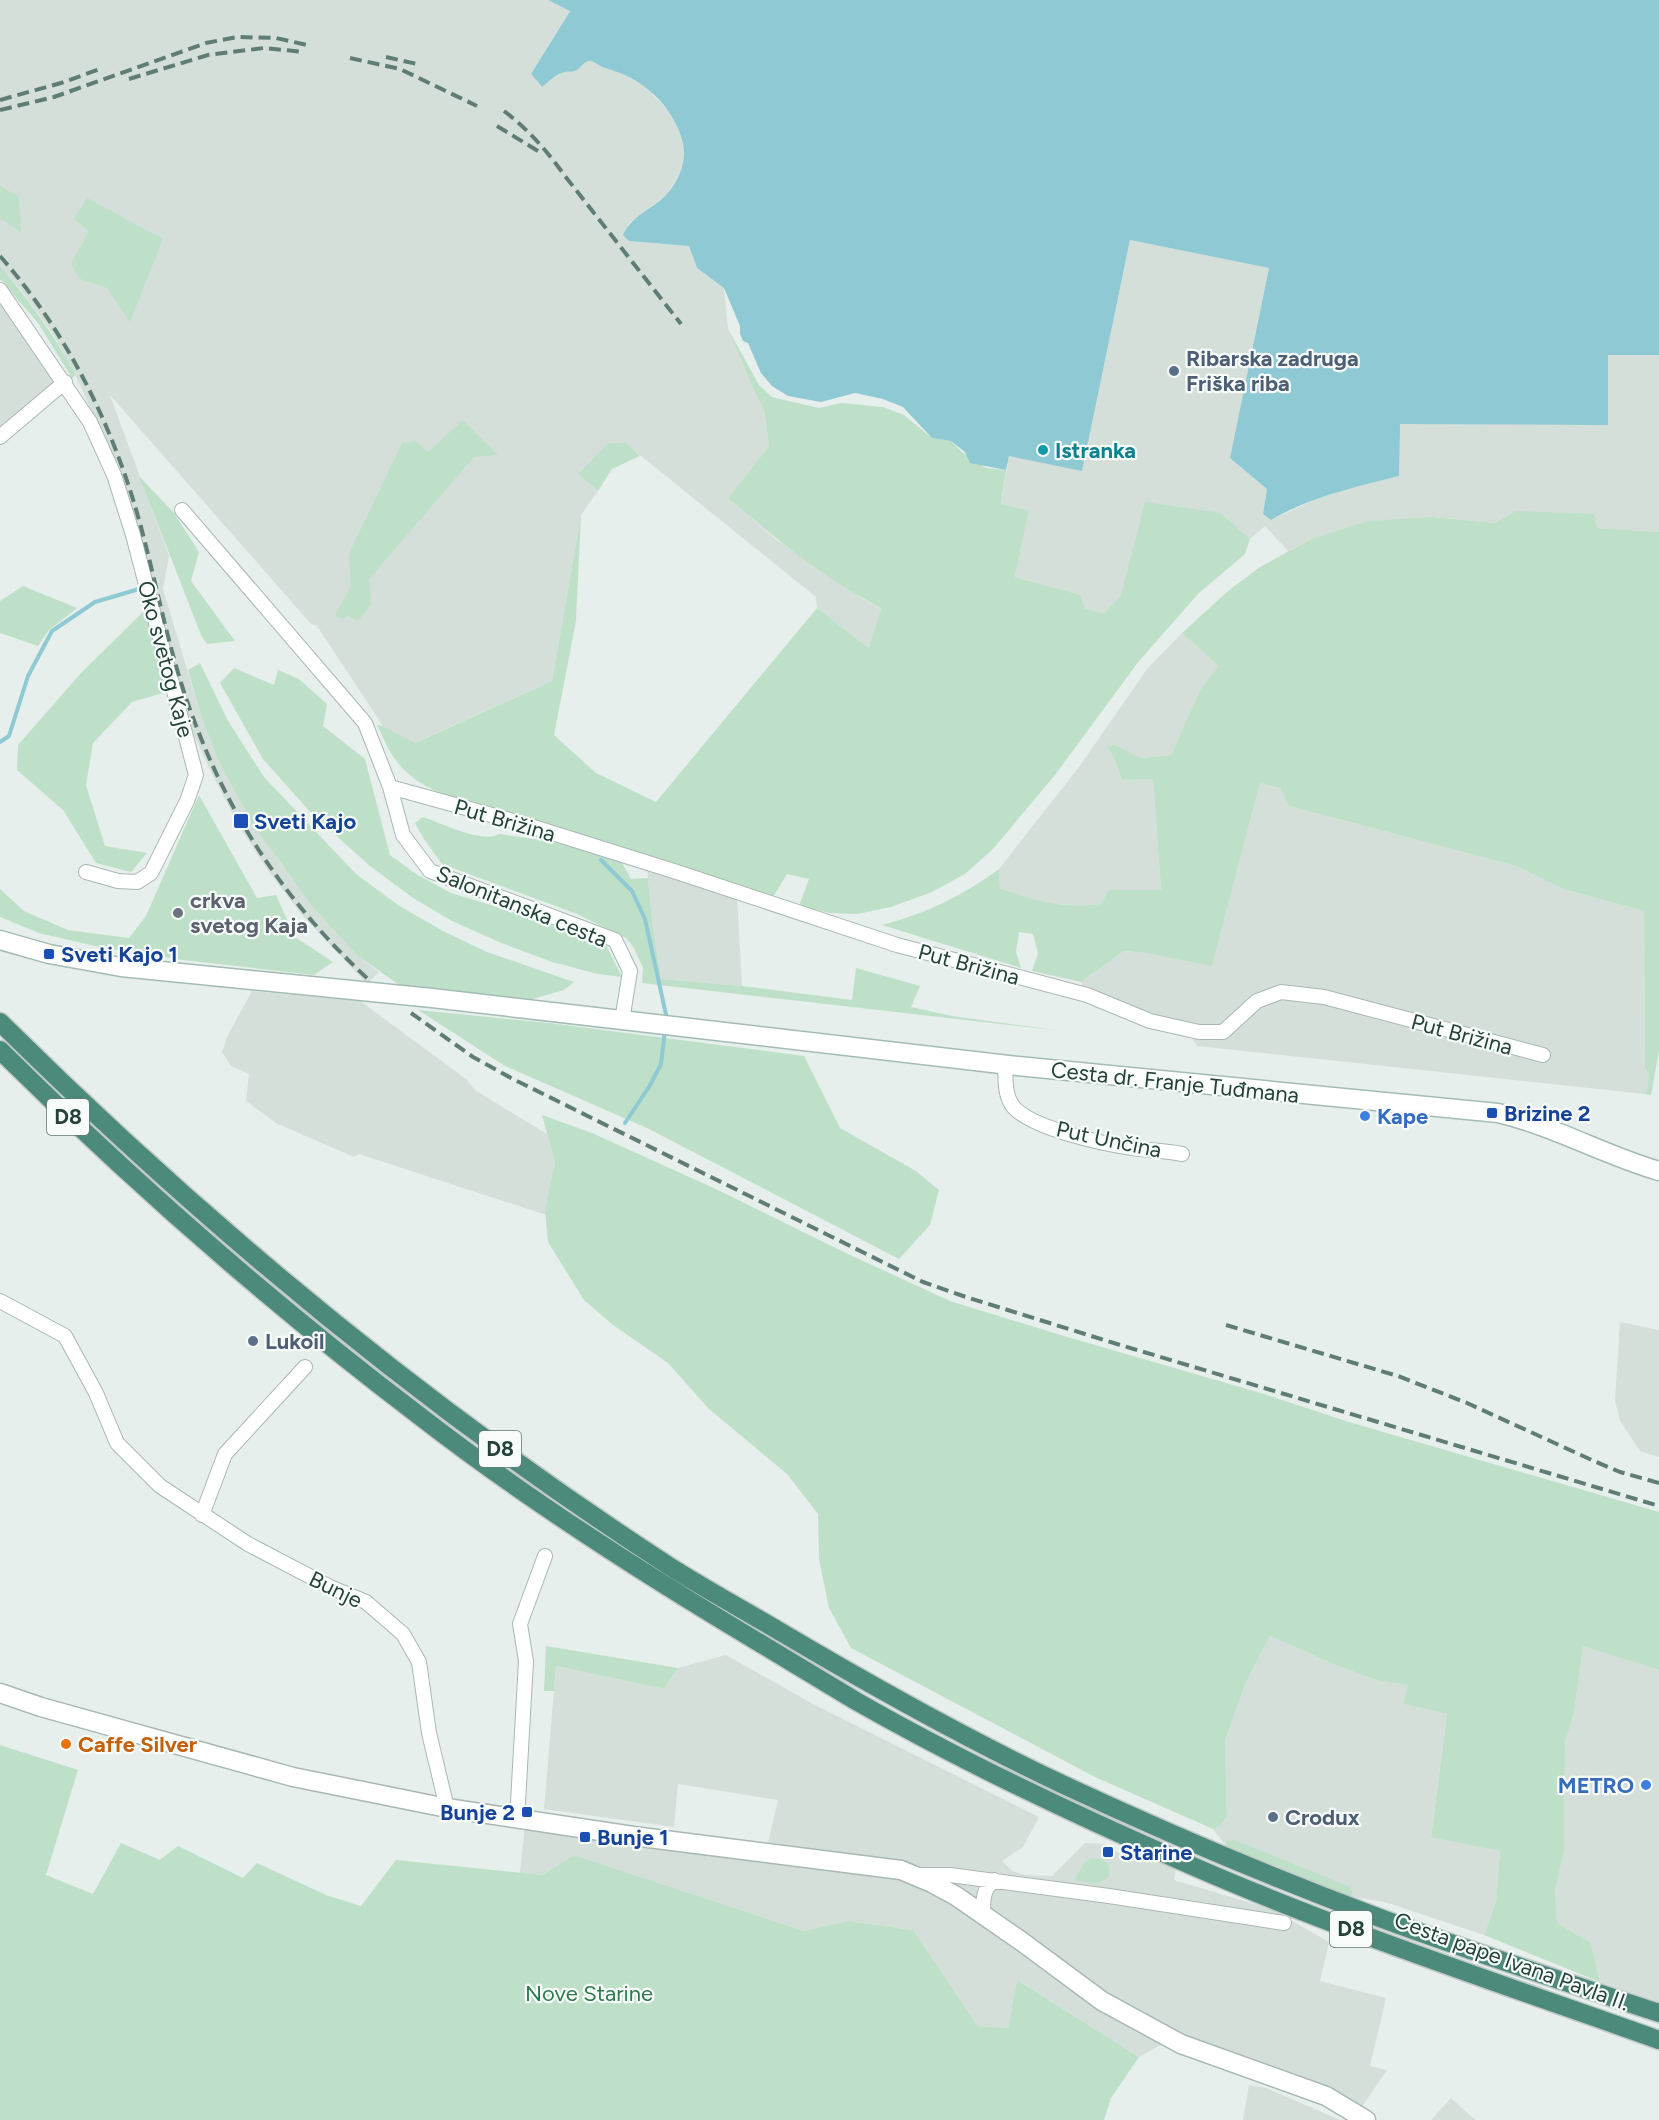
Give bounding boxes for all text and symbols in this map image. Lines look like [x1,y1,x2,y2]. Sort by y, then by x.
place label: Ribarska zadruga Friška riba [1186,345,1359,397]
marker: Ribarska zadruga Friška riba [1167,364,1181,378]
place label: Istranka [1055,437,1136,464]
marker: Istranka [1036,443,1050,457]
street label: Oko svetog Kaje [132,578,199,740]
street label: Put Brižina [451,793,559,848]
place label: Sveti Kajo [254,808,356,835]
marker: Sveti Kajo [232,812,250,830]
street label: Salonitanska cesta [432,860,611,953]
place label: crkva svetog Kaja [190,887,308,939]
marker: crkva svetog Kaja [171,906,185,920]
street label: Put Brižina [915,938,1023,991]
place label: Sveti Kajo 1 [61,941,178,968]
marker: Sveti Kajo 1 [42,947,56,961]
street label: Put Brižina [1408,1008,1516,1061]
street label: Cesta dr. Franje Tuđmana [1050,1056,1300,1109]
road number: D8 [47,1099,89,1135]
place label: Brizine 2 [1504,1100,1590,1127]
place label: Kape [1377,1103,1428,1130]
marker: Brizine 2 [1485,1106,1499,1120]
marker: Kape [1358,1109,1372,1123]
street label: Put Unčina [1054,1115,1164,1164]
place label: Lukoil [265,1328,325,1355]
marker: Lukoil [246,1334,260,1348]
road number: D8 [479,1431,521,1467]
street label: Bunje [305,1565,367,1614]
place label: Caffe Silver [78,1731,198,1758]
marker: Caffe Silver [59,1737,73,1751]
place label: METRO [1558,1772,1634,1799]
marker: METRO [1639,1778,1653,1792]
place label: Bunje 2 [440,1799,515,1826]
place label: Crodux [1285,1804,1360,1831]
marker: Bunje 2 [520,1805,534,1819]
marker: Crodux [1266,1810,1280,1824]
place label: Bunje 1 [597,1824,669,1851]
marker: Bunje 1 [578,1830,592,1844]
place label: Starine [1120,1839,1193,1866]
marker: Starine [1101,1845,1115,1859]
street label: Cesta pape Ivana Pavla II. [1391,1906,1633,2017]
road number: D8 [1330,1911,1372,1947]
park label: Nove Starine [525,1980,653,2007]

